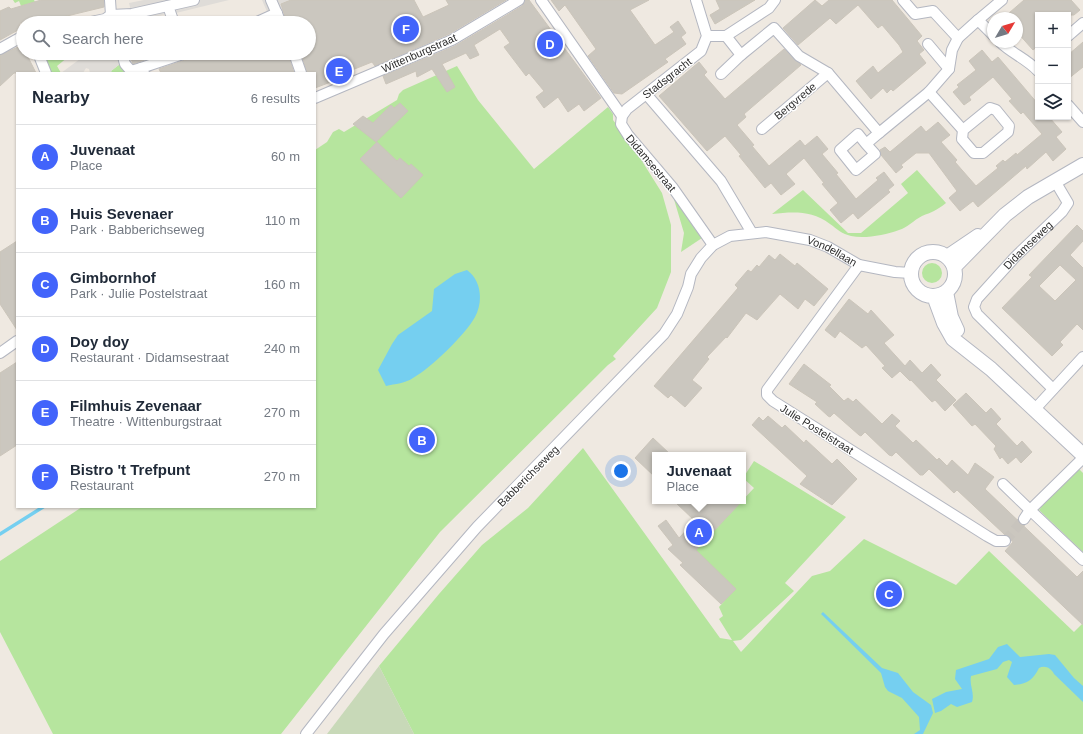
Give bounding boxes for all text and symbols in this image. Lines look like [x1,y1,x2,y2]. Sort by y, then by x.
north arrow [987,12,1023,48]
map controls [1035,12,1071,120]
button: + [1035,12,1071,48]
pin: F [393,14,419,44]
search box [16,16,316,60]
icon: search [30,27,52,49]
pin: D [537,29,563,59]
text: Search here [62,30,144,47]
street label: Wittenburgstraat [380,31,458,75]
button: − [1035,48,1071,84]
street label: Stadsgracht [640,55,694,101]
pin: E [326,56,352,86]
street label: Bergvrede [772,80,818,122]
button: layers [1035,84,1071,120]
text: Nearby [32,88,90,107]
text: 6 results [251,91,300,106]
street label: Didamsestraat [624,132,678,194]
text: Juvenaat [70,141,135,158]
text: A [40,149,50,164]
text: 60 m [271,149,300,164]
text: Place [70,158,103,173]
text: Huis Sevenaer [70,205,173,222]
text: B [40,213,50,228]
text: 110 m [265,213,300,228]
street label: Didamseweg [1001,219,1055,272]
text: Park · Babberichseweg [70,222,204,237]
street label: Vondellaan [805,233,859,269]
text: Gimbornhof [70,269,156,286]
text: C [40,277,50,292]
text: 160 m [264,277,300,292]
text: Park · Julie Postelstraat [70,286,207,301]
text: Doy doy [70,333,129,350]
text: D [40,341,50,356]
text: 240 m [264,341,300,356]
text: Restaurant · Didamsestraat [70,350,229,365]
text: Filmhuis Zevenaar [70,397,202,414]
street label: Julie Postelstraat [778,402,856,456]
text: E [41,405,49,420]
text: 270 m [264,405,300,420]
text: Theatre · Wittenburgstraat [70,414,222,429]
pin: B [409,425,435,455]
street label: Babberichseweg [495,443,561,509]
popup [652,452,746,504]
text: Bistro 't Trefpunt [70,461,190,478]
your location [611,461,631,481]
text: Juvenaat [666,462,732,479]
text: F [41,469,49,484]
text: 270 m [264,469,300,484]
text: Restaurant [70,478,134,493]
text: Place [666,479,699,494]
pin: A [686,517,712,547]
pin: C [876,579,902,609]

